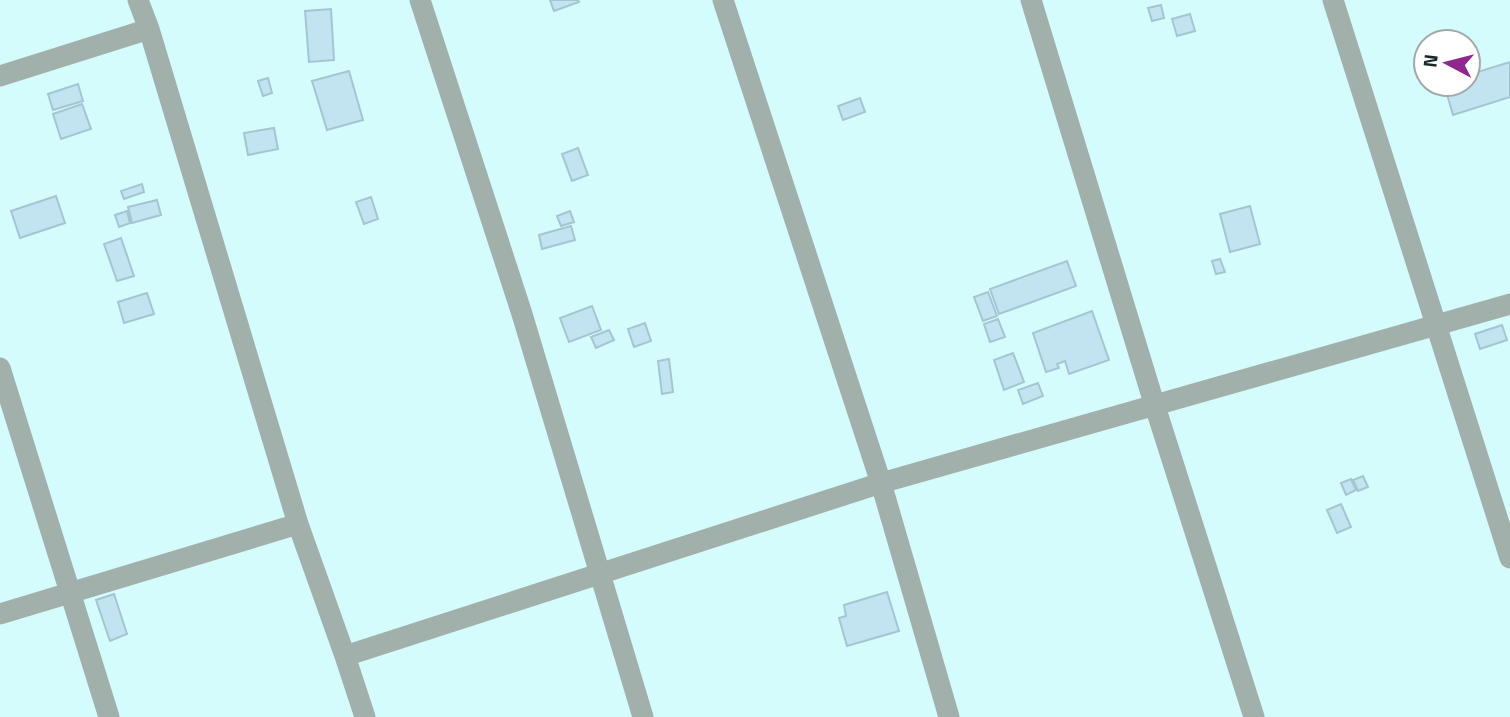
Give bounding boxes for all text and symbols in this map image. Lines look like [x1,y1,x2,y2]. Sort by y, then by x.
north arrow [1412,28,1482,98]
text: N [1414,53,1445,69]

